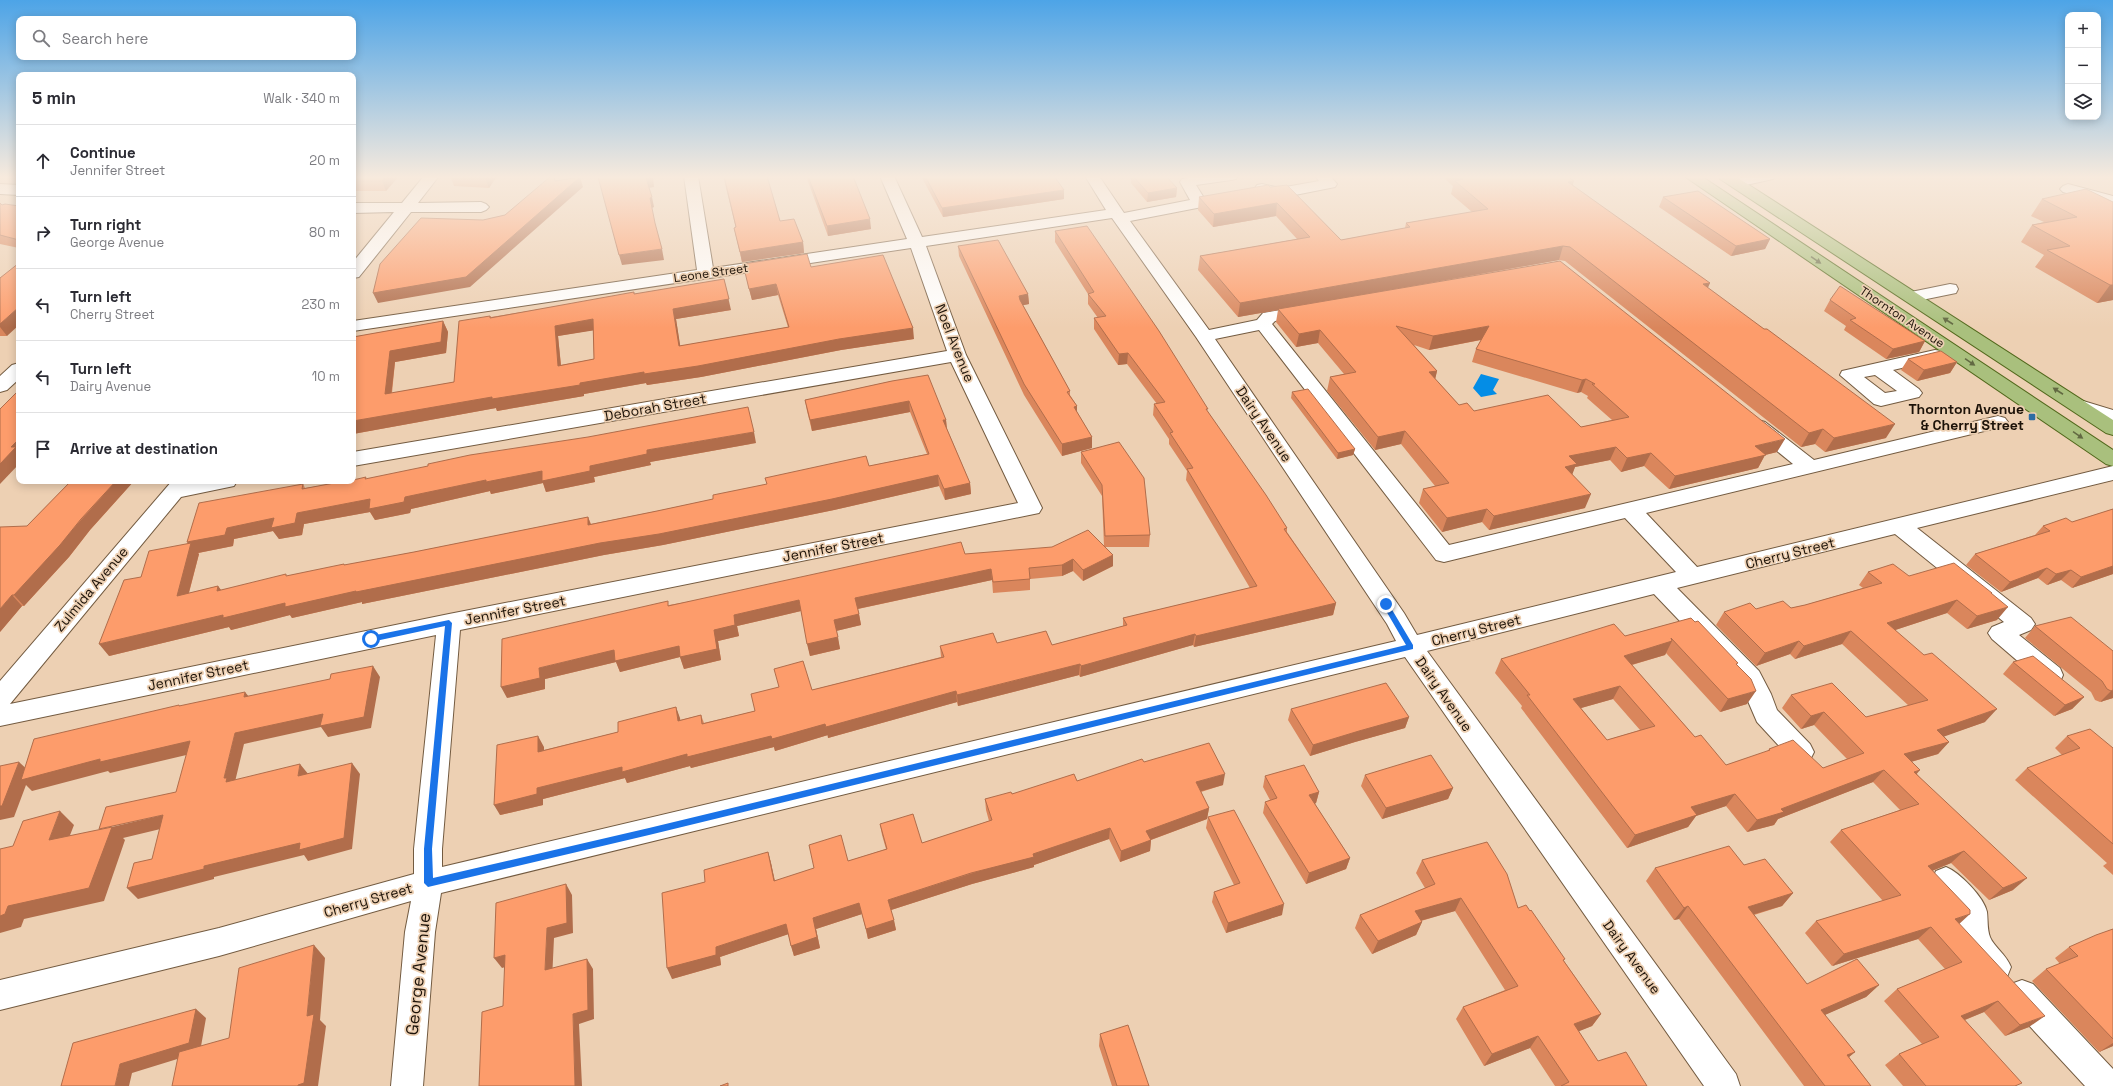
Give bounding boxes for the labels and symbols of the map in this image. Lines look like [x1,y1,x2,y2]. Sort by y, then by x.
one-way arrow [1811,256,1822,264]
street label: Leone Street [673,260,749,286]
street label: Thornton Avenue [1857,283,1947,351]
street label: Noel Avenue [931,301,979,385]
one-way arrow [1943,317,1954,324]
one-way arrow [1965,358,1975,366]
street label: Dairy Avenue [1232,383,1296,465]
one-way arrow [2053,387,2063,395]
street label: Deborah Street [603,389,707,425]
place label: Thornton Avenue & Cherry Street [1908,400,2024,434]
marker: Thornton Avenue & Cherry Street [2027,412,2037,422]
one-way arrow [2072,431,2083,439]
street label: Jennifer Street [781,528,885,566]
street label: Cherry Street [1743,533,1837,573]
street label: Zulmida Avenue [50,543,132,635]
street label: Jennifer Street [463,591,567,629]
route end [1377,595,1395,613]
street label: Cherry Street [1429,610,1523,650]
route start [362,630,380,648]
street label: Dairy Avenue [1412,653,1476,735]
street label: Jennifer Street [146,656,250,694]
street label: Cherry Street [322,879,414,921]
street label: George Avenue [401,912,435,1036]
street label: Dairy Avenue [1599,916,1665,998]

